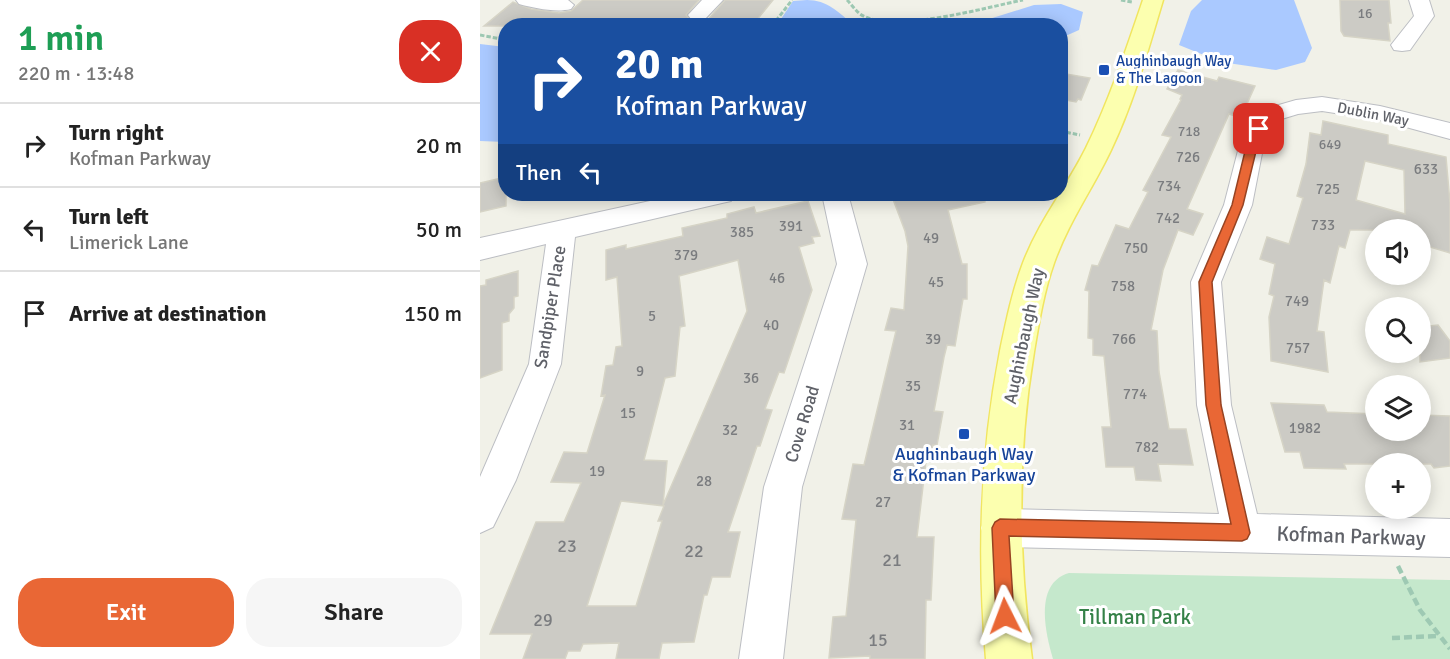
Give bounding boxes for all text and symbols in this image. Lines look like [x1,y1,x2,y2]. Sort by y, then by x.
house number: 16 [1357,5,1373,22]
text: 1 min [18,16,104,61]
button: close [399,20,462,83]
text: 20 m [615,39,704,90]
icon: right [516,42,594,120]
place label: Aughinbaugh Way & The Lagoon [1116,52,1231,87]
text: 220 m · 13:48 [18,61,134,86]
marker: Aughinbaugh Way & The Lagoon [1097,63,1111,77]
text: Kofman Parkway [615,90,807,123]
street label: Dublin Way [1336,98,1410,130]
pin [1233,103,1284,154]
icon: arrive [1242,112,1275,145]
text: Turn right [69,119,164,146]
house number: 718 [1178,123,1200,140]
icon: right [18,129,51,162]
text: 20 m [416,132,462,159]
house number: 649 [1319,136,1341,153]
text: Kofman Parkway [69,146,211,171]
house number: 726 [1176,148,1200,166]
icon: left [574,156,607,189]
text: Then [516,159,562,186]
house number: 633 [1414,160,1438,178]
house number: 734 [1157,177,1181,195]
house number: 725 [1316,180,1340,198]
text: Turn left [69,203,149,230]
house number: 742 [1156,209,1180,227]
icon: left [18,213,51,246]
text: 50 m [416,216,462,243]
house number: 733 [1311,216,1335,234]
house number: 391 [779,217,803,235]
map controls [1365,219,1431,519]
button: sound [1365,219,1431,285]
house number: 385 [730,223,754,241]
house number: 49 [923,229,939,247]
text: Limerick Lane [69,230,189,255]
house number: 750 [1124,239,1148,257]
street label: Sandpiper Place [529,244,571,370]
house number: 379 [674,246,698,264]
street label: Aughinbaugh Way [999,265,1049,406]
house number: 46 [769,269,785,287]
house number: 45 [928,273,944,291]
house number: 758 [1111,277,1135,295]
house number: 749 [1285,292,1309,310]
icon: arrive [18,297,51,330]
button: search [1365,297,1431,363]
text: Arrive at destination [69,300,266,327]
text: 150 m [404,300,462,327]
house number: 5 [648,307,656,325]
house number: 40 [763,316,779,334]
house number: 39 [925,330,941,348]
house number: 766 [1112,330,1136,348]
house number: 757 [1286,339,1310,357]
house number: 9 [636,362,644,380]
house number: 36 [743,369,759,387]
button: layers [1365,375,1431,441]
house number: 35 [905,377,921,395]
street label: Cove Road [780,383,824,465]
house number: 774 [1123,385,1147,403]
house number: 15 [620,404,636,422]
house number: 31 [899,416,915,434]
house number: 1982 [1289,419,1321,437]
house number: 32 [722,421,738,439]
marker: Aughinbaugh Way & Kofman Parkway [957,427,971,441]
house number: 782 [1135,438,1159,456]
place label: Aughinbaugh Way & Kofman Parkway [893,443,1036,486]
button: + [1365,453,1431,519]
house number: 19 [589,462,605,480]
house number: 28 [696,472,712,490]
house number: 27 [875,493,891,511]
street label: Kofman Parkway [1276,520,1426,552]
house number: 23 [557,535,577,557]
house number: 22 [684,540,704,562]
house number: 21 [882,549,902,571]
button: Exit [18,578,234,647]
button: Share [246,578,462,647]
position arrow [973,584,1037,648]
park label: Tillman Park [1079,604,1191,630]
house number: 29 [533,609,553,631]
house number: 15 [868,629,888,651]

